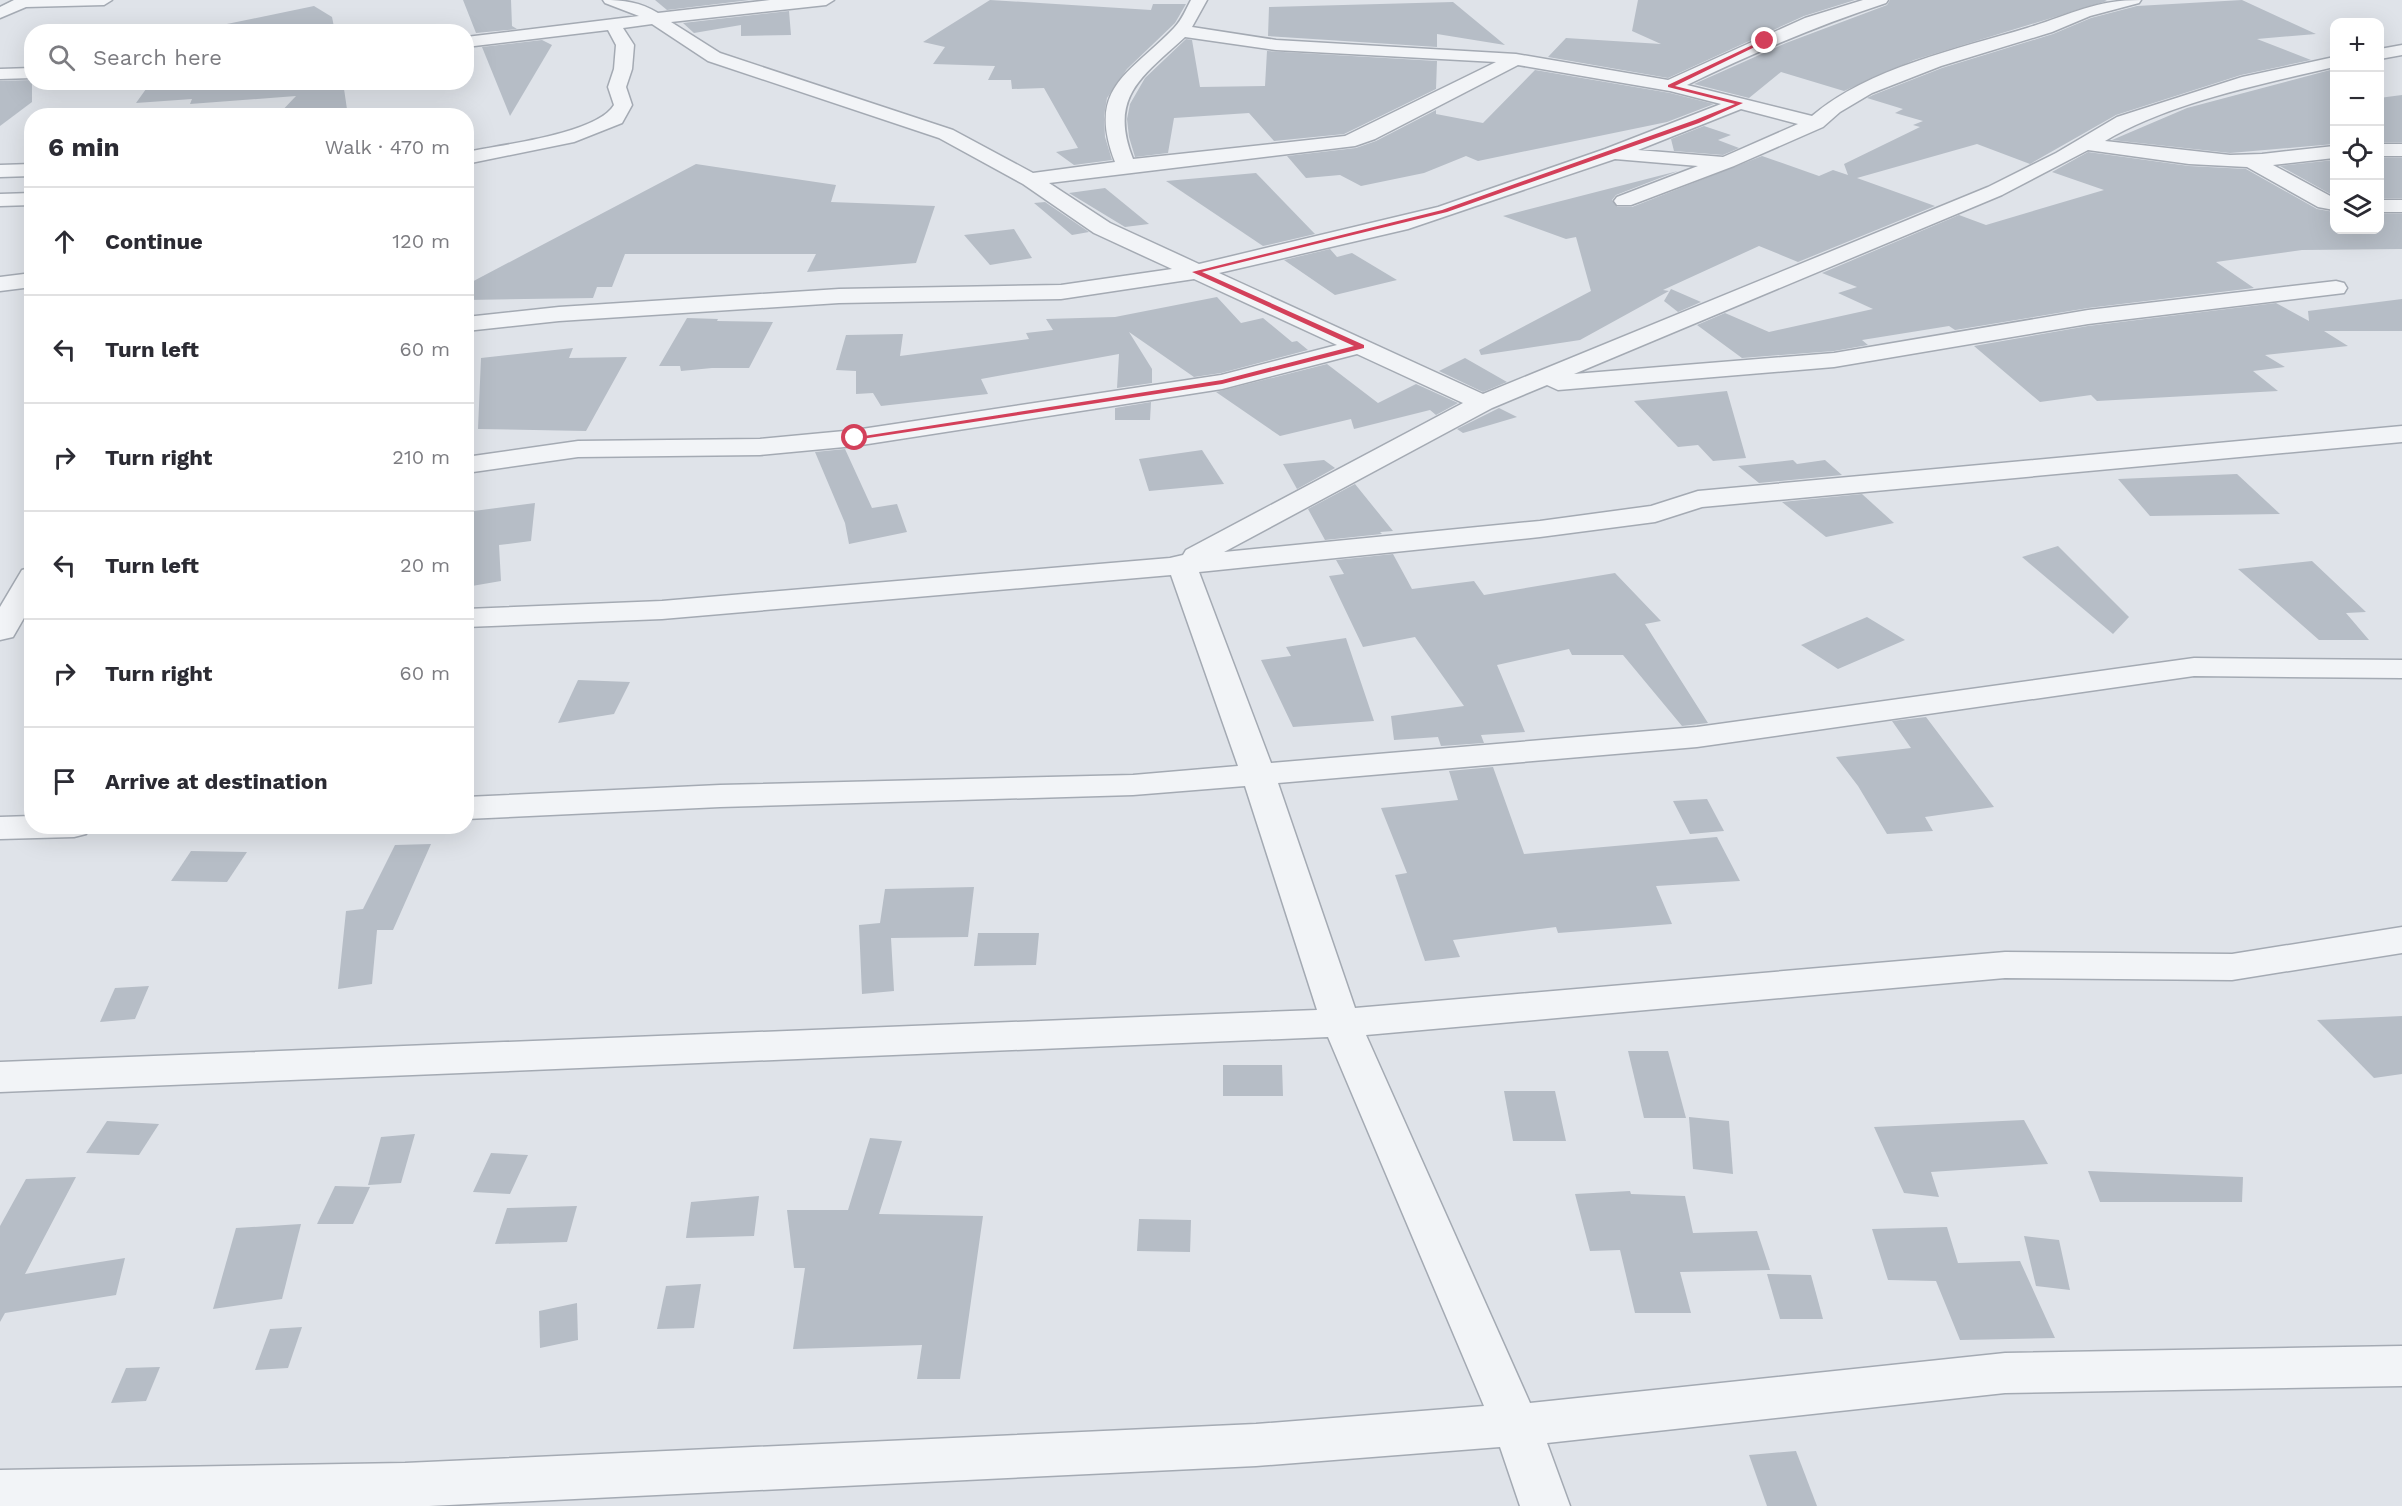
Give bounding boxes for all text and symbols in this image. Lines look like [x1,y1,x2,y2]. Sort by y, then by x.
map controls [2330,18,2384,234]
button: + [2330,18,2384,72]
search box [24,24,474,90]
route end [1751,27,1777,53]
icon: search [45,41,78,74]
text: Search here [93,45,222,70]
button: − [2330,72,2384,126]
button: locate [2330,126,2384,180]
text: 6 min [48,132,120,162]
text: Walk · 470 m [325,135,450,159]
button: layers [2330,180,2384,234]
icon: ahead [48,225,81,258]
text: Continue [105,229,203,254]
text: 120 m [392,229,450,253]
icon: left [48,333,81,366]
text: Turn left [105,337,199,362]
text: 60 m [400,337,450,361]
route start [841,424,867,450]
icon: right [48,441,81,474]
text: Turn right [105,445,212,470]
text: 210 m [392,445,450,469]
icon: left [48,549,81,582]
text: Turn left [105,553,199,578]
text: 20 m [400,553,450,577]
icon: right [48,657,81,690]
text: Turn right [105,661,212,686]
text: 60 m [400,661,450,685]
icon: arrive [48,765,81,798]
text: Arrive at destination [105,769,328,794]

